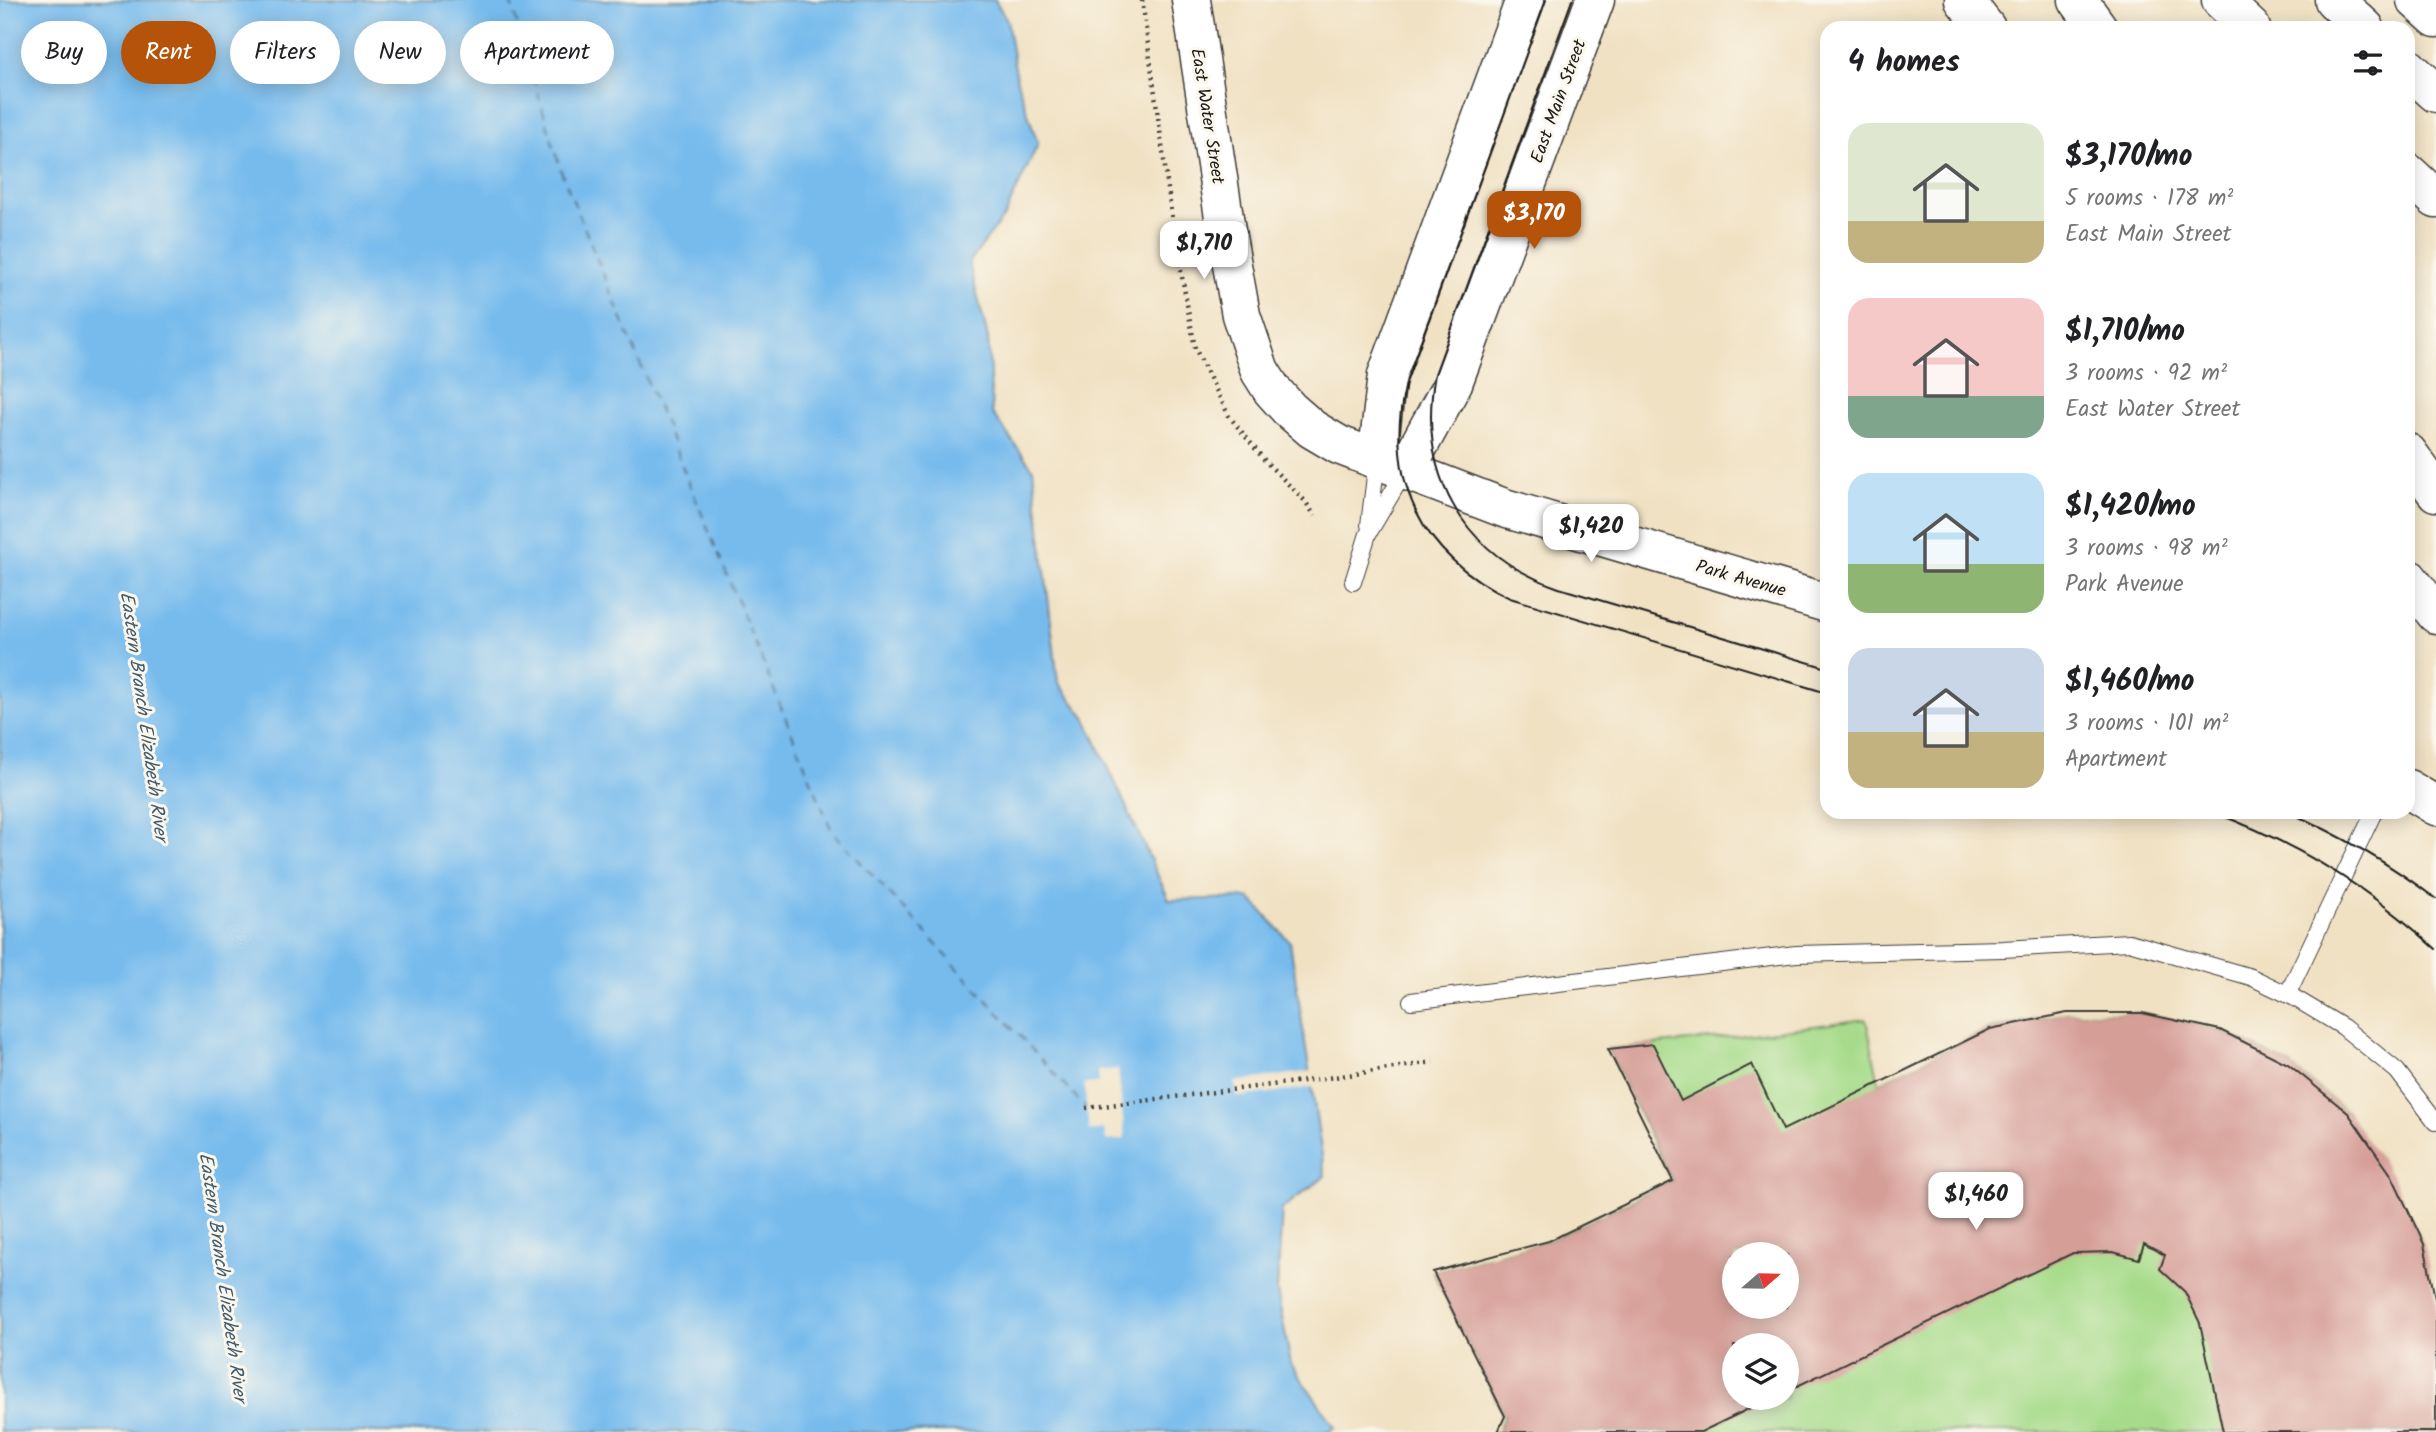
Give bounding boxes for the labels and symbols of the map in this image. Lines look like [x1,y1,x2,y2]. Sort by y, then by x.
street label: East Main Street [1524,34,1596,168]
street label: East Water Street [1181,46,1232,187]
pin: $3,170 [1477,191,1591,251]
pin: $1,710 [1147,222,1261,281]
pin: $1,420 [1534,504,1648,564]
street label: Park Avenue [1692,553,1789,606]
water label: Eastern Branch Elizabeth River [111,590,176,847]
water label: Eastern Branch Elizabeth River [190,1151,255,1408]
pin: $1,460 [1919,1172,2033,1232]
north arrow [1722,1242,1799,1320]

